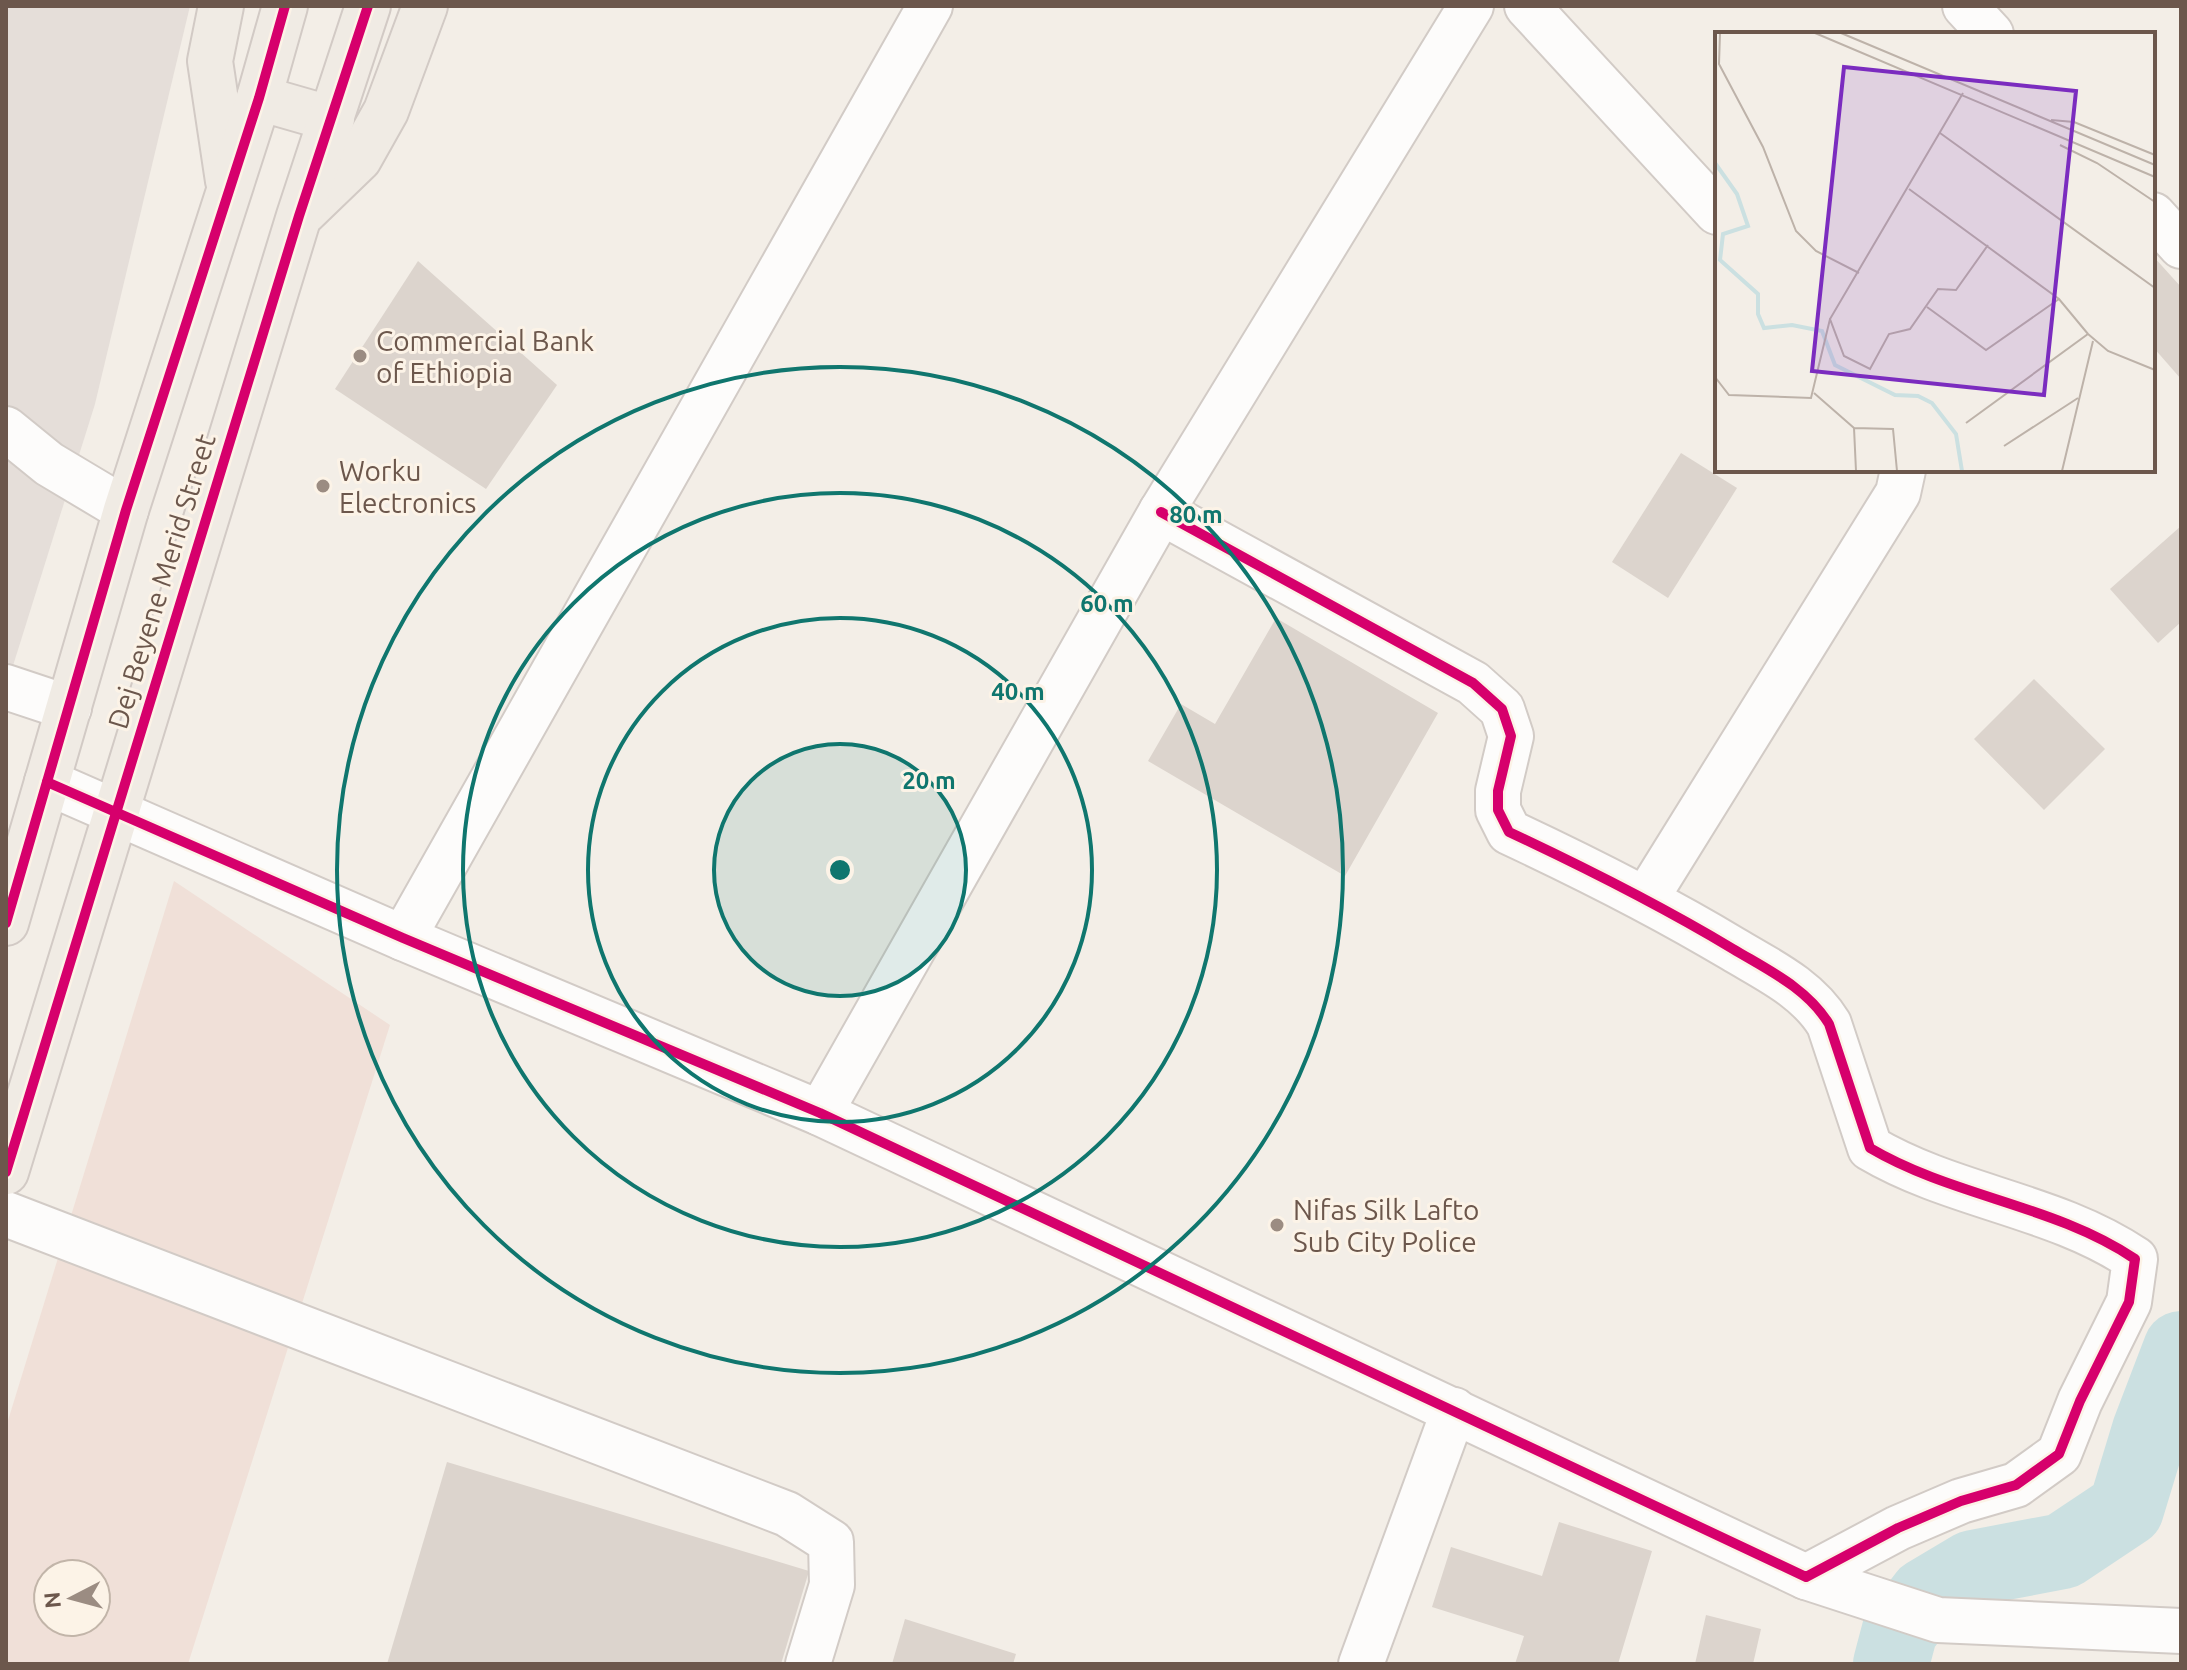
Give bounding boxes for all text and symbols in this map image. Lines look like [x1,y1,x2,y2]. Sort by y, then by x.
inset map [1715,32,2155,472]
place label: Commercial Bank of Ethiopia [376,325,594,388]
marker: Commercial Bank of Ethiopia [351,347,369,365]
street label: Dej Beyene Merid Street [101,430,221,732]
place label: Worku Electronics [339,455,476,518]
marker: Worku Electronics [314,477,332,495]
text: 80 m [1169,501,1223,528]
text: 60 m [1080,590,1134,617]
text: 40 m [991,678,1045,705]
text: 20 m [902,767,956,794]
centre of rings [826,856,854,884]
place label: Nifas Silk Lafto Sub City Police [1293,1194,1479,1257]
marker: Nifas Silk Lafto Sub City Police [1268,1216,1286,1234]
north arrow [32,1558,112,1638]
text: N [38,1591,65,1610]

